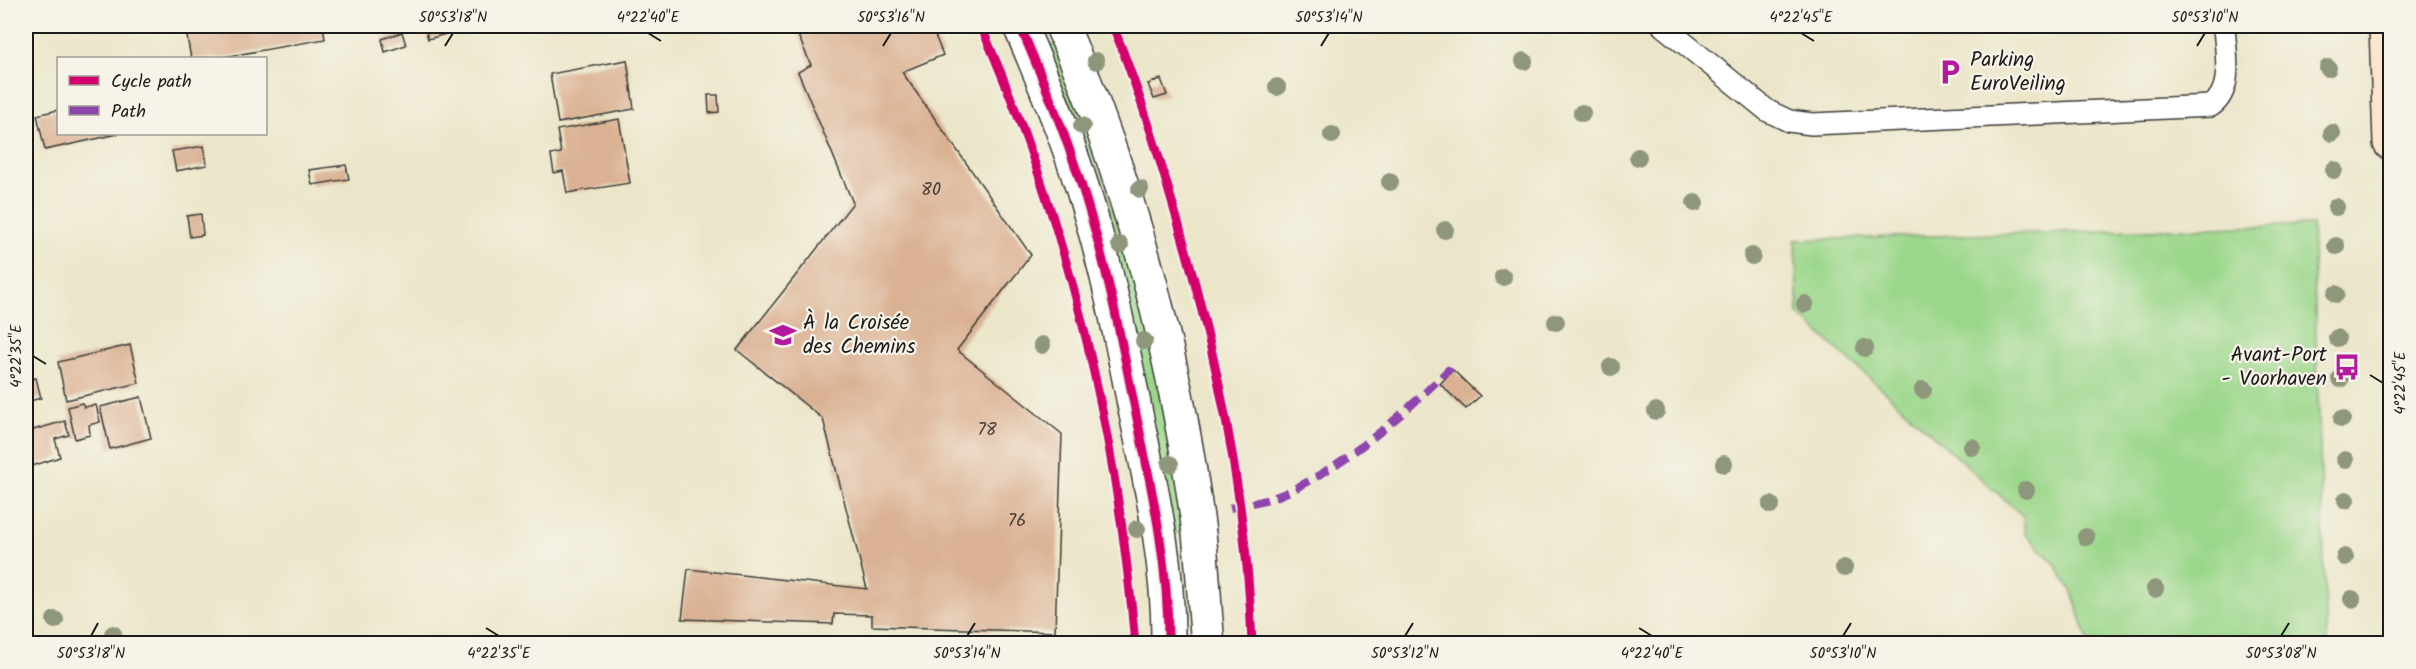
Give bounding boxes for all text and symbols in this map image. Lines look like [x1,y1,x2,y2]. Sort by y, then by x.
text: 50°53'18"N [419,6,487,30]
text: 4°22'40"E [617,6,680,30]
text: 50°53'16"N [857,6,925,30]
text: 50°53'14"N [1295,6,1363,30]
text: 4°22'45"E [1769,6,1834,30]
text: 50°53'10"N [2172,6,2238,30]
place label: Parking EuroVeiling [1970,44,2066,101]
legend [57,57,267,135]
parking icon: Parking EuroVeiling [1935,57,1965,87]
text: Cycle path [111,68,192,97]
text: Path [111,98,146,127]
house number: 80 [921,176,941,205]
place label: À la Croisée des Chemins [803,307,915,364]
school or university icon: À la Croisée des Chemins [768,320,798,350]
text: 4°22'35"E [5,323,29,388]
place label: Avant-Port - Voorhaven [2221,339,2328,396]
text: 4°22'45"E [2389,350,2413,415]
bus stop icon: Avant-Port - Voorhaven [2332,352,2362,382]
house number: 78 [977,416,997,445]
house number: 76 [1008,507,1026,536]
text: 50°53'18"N [57,642,125,666]
text: 4°22'35"E [467,642,532,666]
text: 50°53'14"N [933,642,1001,666]
text: 50°53'12"N [1371,642,1439,666]
text: 4°22'40"E [1621,642,1684,666]
text: 50°53'10"N [1810,642,1876,666]
text: 50°53'08"N [2245,642,2317,666]

